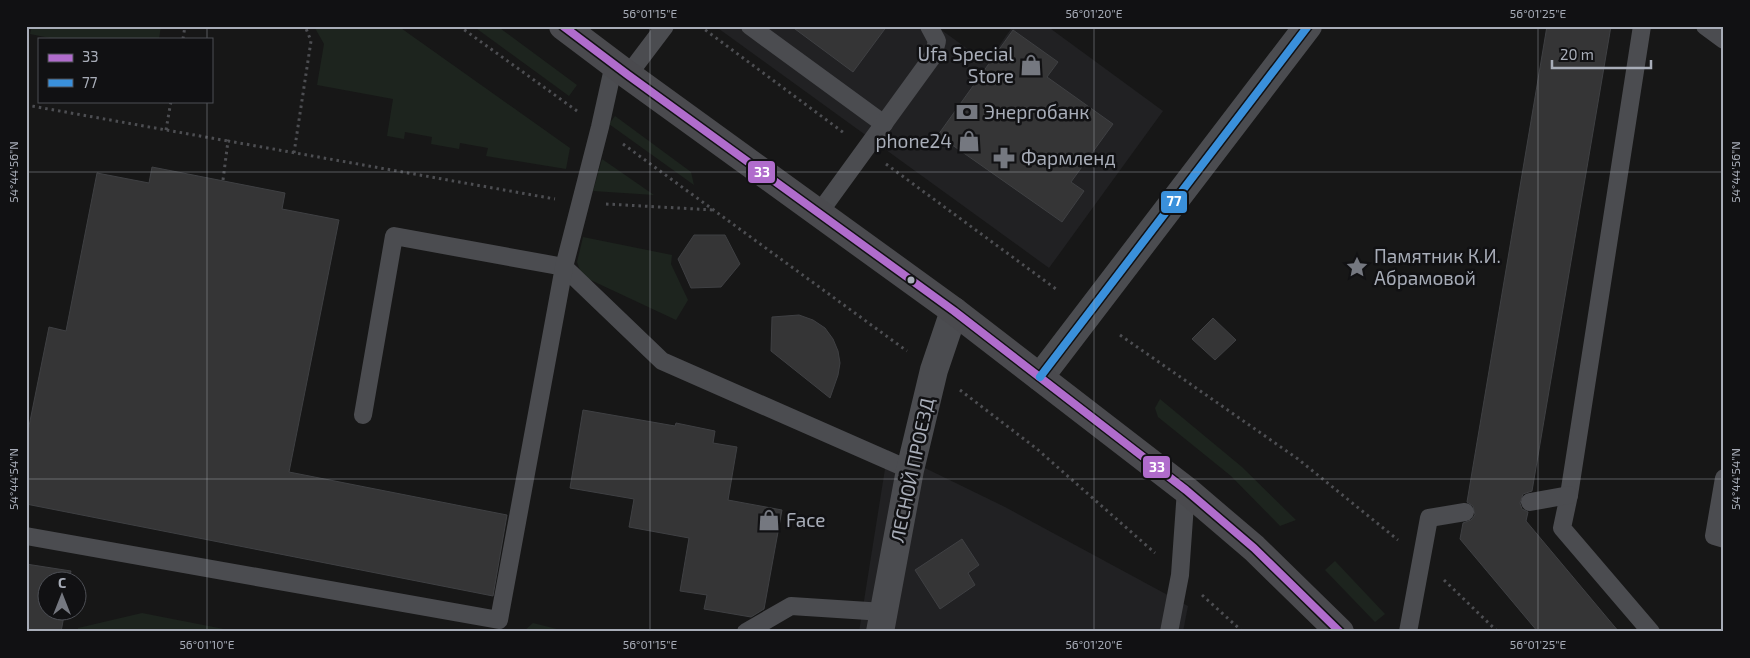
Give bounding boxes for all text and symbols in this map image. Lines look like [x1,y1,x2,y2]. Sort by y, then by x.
text: 56°01'15"E [623,6,677,20]
text: 56°01'20"E [1065,6,1123,20]
text: 56°01'25"E [1510,6,1566,20]
legend [38,38,212,102]
scale bar [1552,38,1651,70]
place label: Ufa Special Store [917,42,1014,87]
text: 20 m [1560,45,1594,63]
text: 33 [82,47,99,65]
shop icon: Ufa Special Store [1018,52,1044,78]
text: 77 [82,73,98,91]
bank icon: Энергобанк [954,99,980,125]
place label: Энергобанк [984,100,1089,123]
shop icon: phone24 [956,128,982,154]
place label: phone24 [876,129,952,152]
text: 54°44'56"N [6,141,20,203]
text: 54°44'56"N [1728,141,1742,203]
pharmacy icon: Фармленд [991,145,1017,171]
place label: Фармленд [1021,146,1116,169]
line badge: 33 [747,160,776,184]
text: 33 [754,163,770,180]
line badge: 77 [1160,190,1188,214]
text: 77 [1167,192,1182,209]
place label: Памятник К.И. Абрамовой [1374,244,1501,289]
place icon: Памятник К.И. Абрамовой [1344,254,1370,280]
unlabelled marker [906,275,916,285]
street label: ЛЕСНОЙ ПРОЕЗД [885,395,938,544]
text: 54°44'54"N [6,448,20,510]
text: 54°44'54"N [1728,448,1742,510]
line badge: 33 [1142,455,1171,479]
text: 33 [1149,458,1165,475]
shop icon: Face [756,507,782,533]
place label: Face [786,508,826,531]
north arrow [38,570,88,620]
text: С [58,574,66,591]
text: 56°01'10"E [179,637,235,651]
text: 56°01'15"E [623,637,677,651]
text: 56°01'20"E [1065,637,1123,651]
text: 56°01'25"E [1510,637,1566,651]

